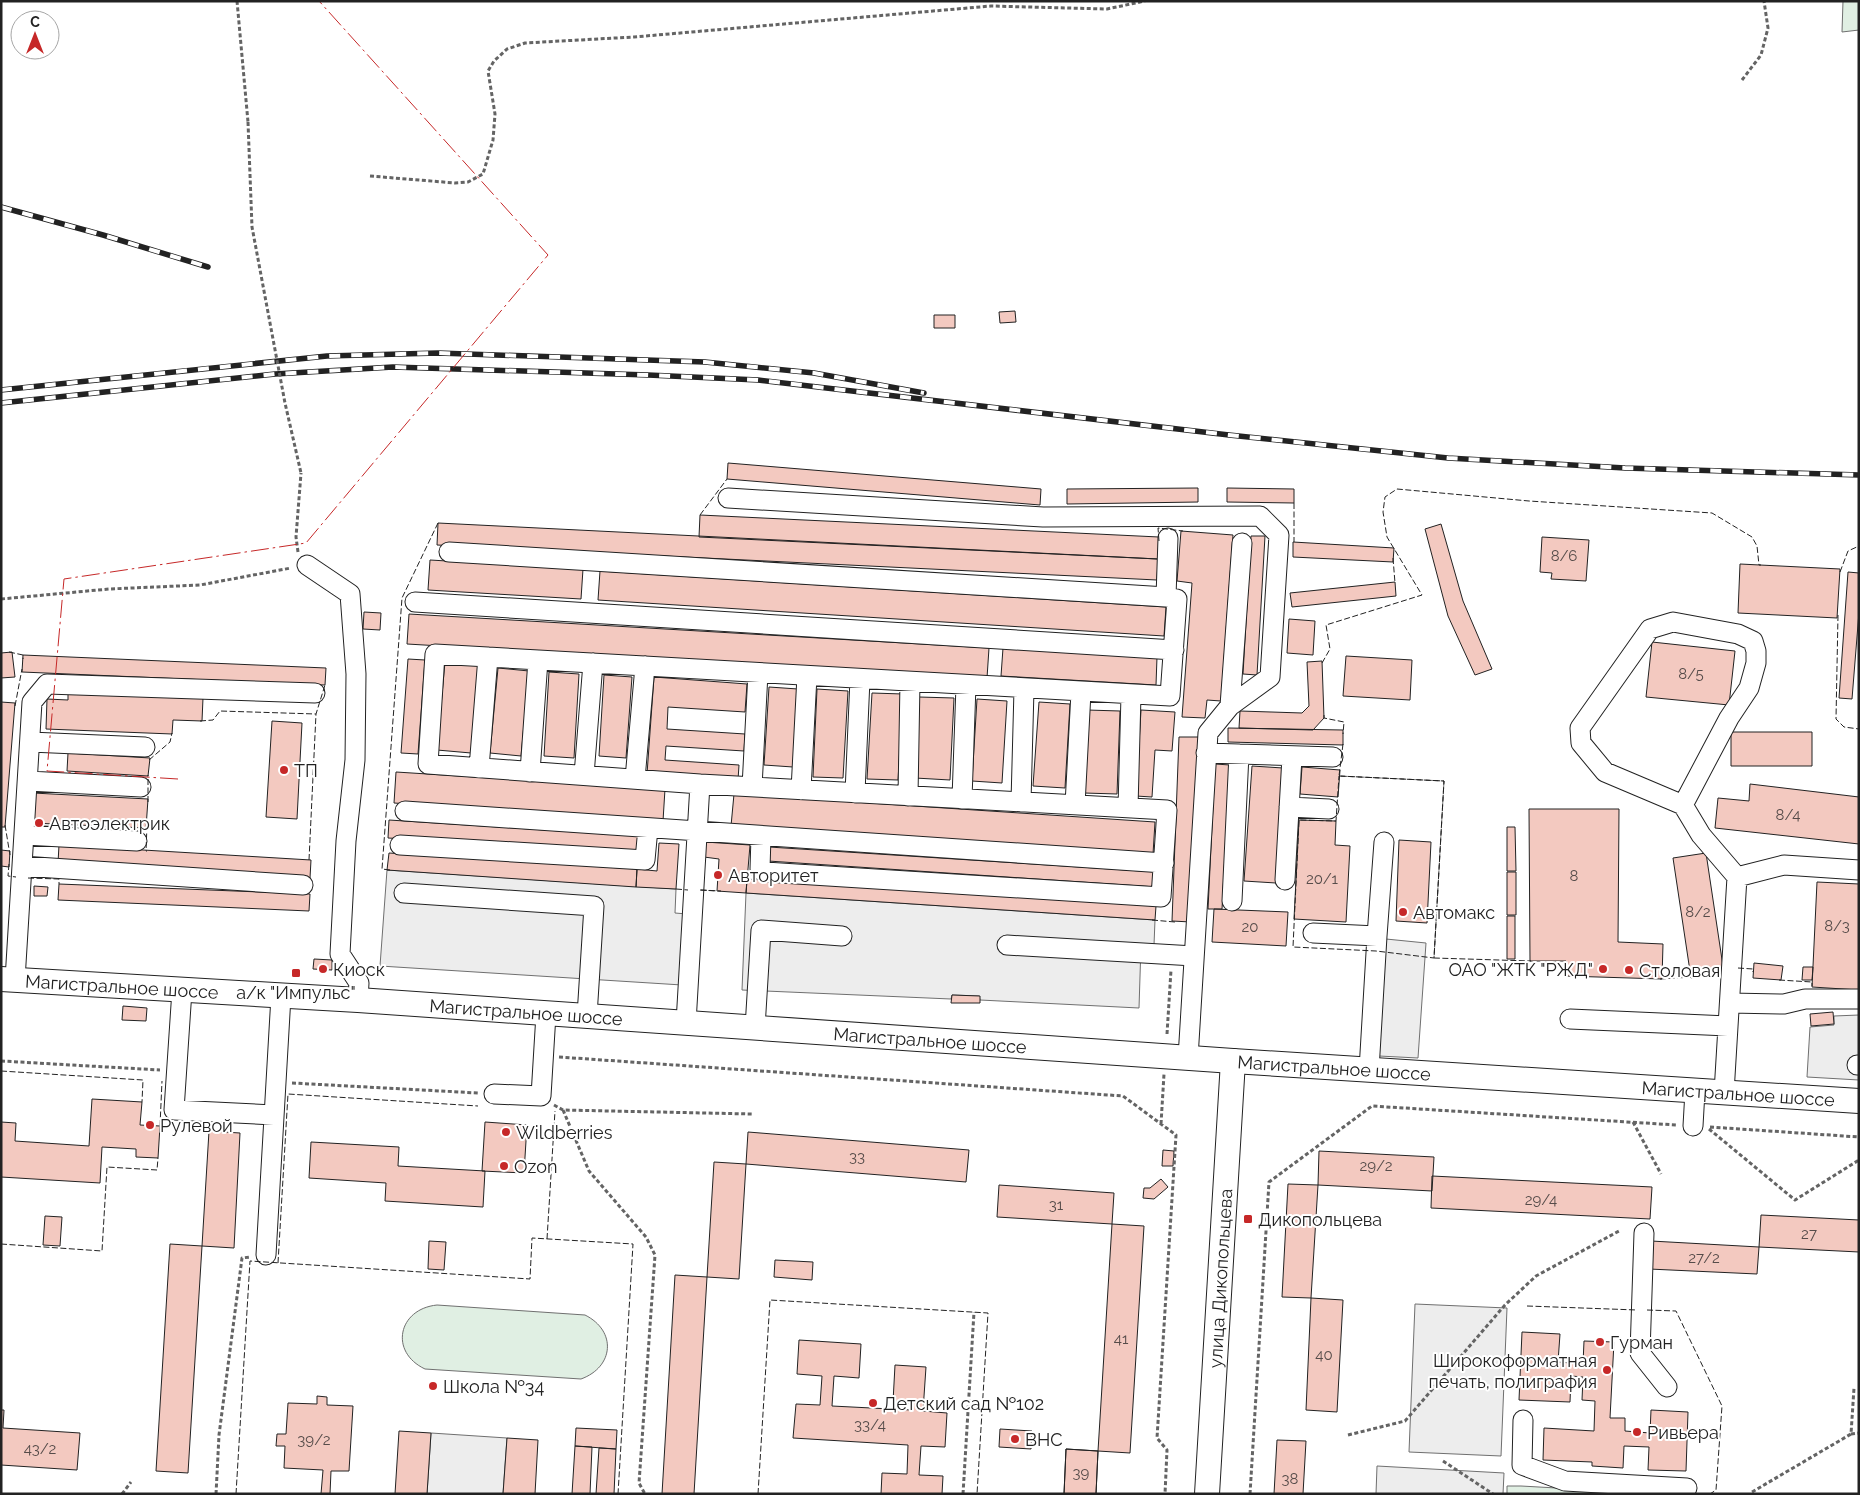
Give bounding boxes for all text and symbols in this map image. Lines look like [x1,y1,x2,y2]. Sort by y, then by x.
north arrow [10,10,60,60]
text: С [30,14,40,30]
house number: 8/6 [1551,547,1577,565]
house number: 8/5 [1678,665,1704,683]
place label: ТП [294,760,318,781]
marker: ТП [278,764,290,776]
house number: 8/4 [1776,806,1800,824]
place label: Автоэлектрик [49,813,170,834]
marker: Автоэлектрик [33,817,45,829]
place label: Авторитет [728,865,819,886]
house number: 8 [1570,867,1579,885]
marker: Авторитет [712,869,724,881]
house number: 20/1 [1306,870,1339,888]
place label: Автомакс [1413,902,1495,923]
house number: 8/2 [1685,903,1711,921]
marker: Автомакс [1397,906,1409,918]
house number: 8/3 [1824,917,1850,935]
house number: 20 [1242,918,1259,936]
place label: Киоск [333,959,385,980]
place label: ОАО "ЖТК "РЖД" [1448,959,1593,980]
place label: Столовая [1639,960,1720,981]
marker: Киоск [317,963,329,975]
marker: ОАО "ЖТК "РЖД" [1597,963,1609,975]
marker: Столовая [1623,964,1635,976]
marker: а/к "Импульс" [290,967,302,979]
street label: Магистральное шоссе [25,970,219,1002]
place label: а/к "Импульс" [236,982,356,1003]
street label: Магистральное шоссе [429,995,624,1029]
street label: Магистральное шоссе [833,1023,1028,1057]
street label: Магистральное шоссе [1237,1051,1432,1084]
street label: Магистральное шоссе [1641,1077,1836,1110]
place label: Рулевой [160,1115,233,1136]
marker: Рулевой [144,1119,156,1131]
place label: Wildberries [516,1122,613,1143]
marker: Wildberries [500,1126,512,1138]
house number: 33 [849,1148,865,1166]
place label: Ozon [514,1156,557,1177]
house number: 29/2 [1359,1157,1393,1175]
marker: Ozon [498,1160,510,1172]
street label: улица Дикопольцева [1204,1188,1236,1369]
house number: 29/4 [1525,1191,1557,1209]
house number: 31 [1049,1196,1064,1214]
place label: Дикопольцева [1258,1209,1382,1230]
marker: Дикопольцева [1242,1213,1254,1225]
house number: 27 [1801,1225,1817,1243]
house number: 27/2 [1688,1249,1720,1267]
house number: 41 [1114,1330,1129,1348]
place label: Гурман [1610,1332,1673,1353]
marker: Гурман [1594,1336,1606,1348]
house number: 40 [1315,1346,1333,1364]
place label: Широкоформатная печать, полиграфия [1429,1350,1597,1392]
marker: Широкоформатная печать, полиграфия [1601,1364,1613,1376]
place label: Школа №34 [443,1376,544,1397]
marker: Школа №34 [427,1380,439,1392]
place label: Детский сад №102 [883,1393,1044,1414]
marker: Детский сад №102 [867,1397,879,1409]
house number: 33/4 [854,1416,886,1434]
place label: Ривьера [1647,1422,1719,1443]
marker: Ривьера [1631,1426,1643,1438]
place label: ВНС [1025,1429,1063,1450]
house number: 39/2 [297,1431,331,1449]
marker: ВНС [1009,1433,1021,1445]
house number: 43/2 [24,1440,57,1458]
house number: 39 [1073,1464,1090,1482]
house number: 38 [1282,1470,1299,1488]

